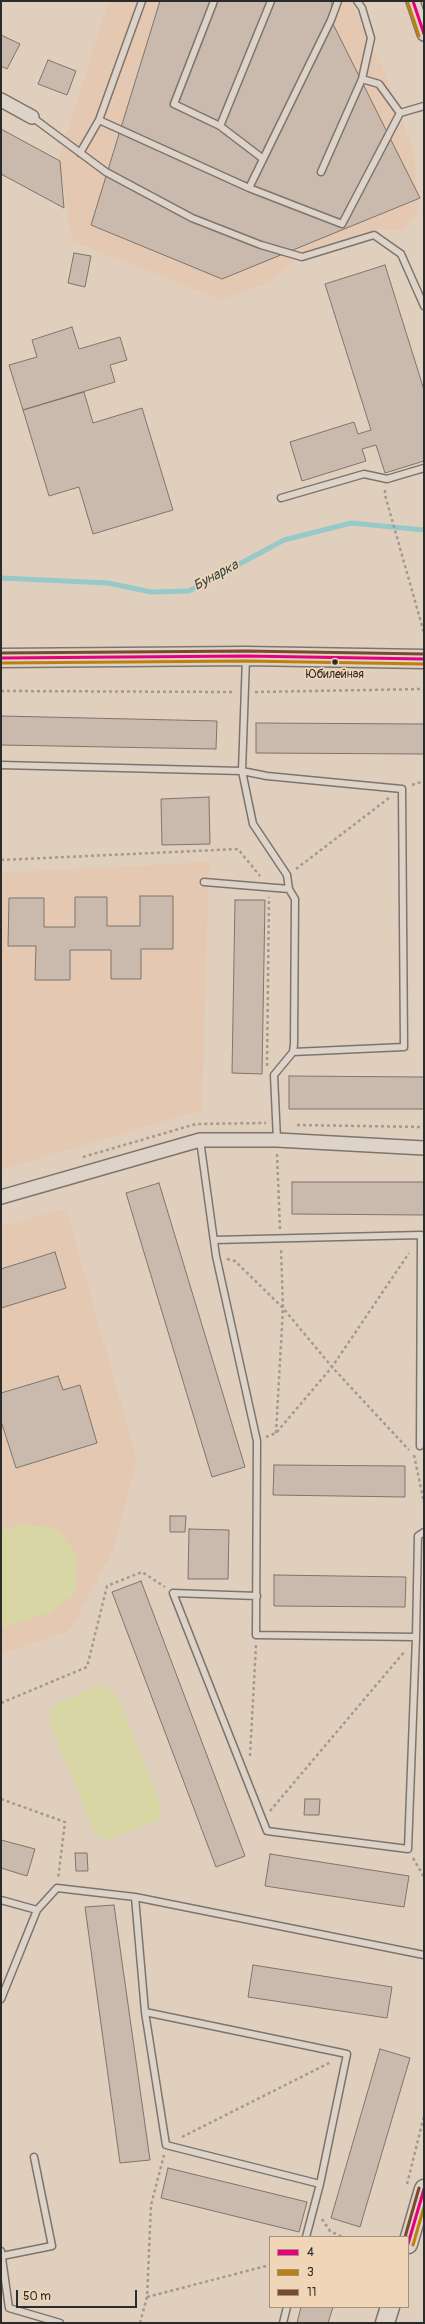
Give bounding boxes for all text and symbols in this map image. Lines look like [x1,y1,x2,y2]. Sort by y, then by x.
water label: Бунарка [191,557,241,595]
marker: Юбилейная [330,657,340,667]
place label: Юбилейная [306,668,364,682]
legend [269,2236,409,2308]
text: 4 [307,2245,314,2260]
text: 3 [307,2265,314,2280]
scale bar [18,2282,139,2308]
text: 11 [307,2285,316,2300]
text: 50 m [23,2289,51,2304]

